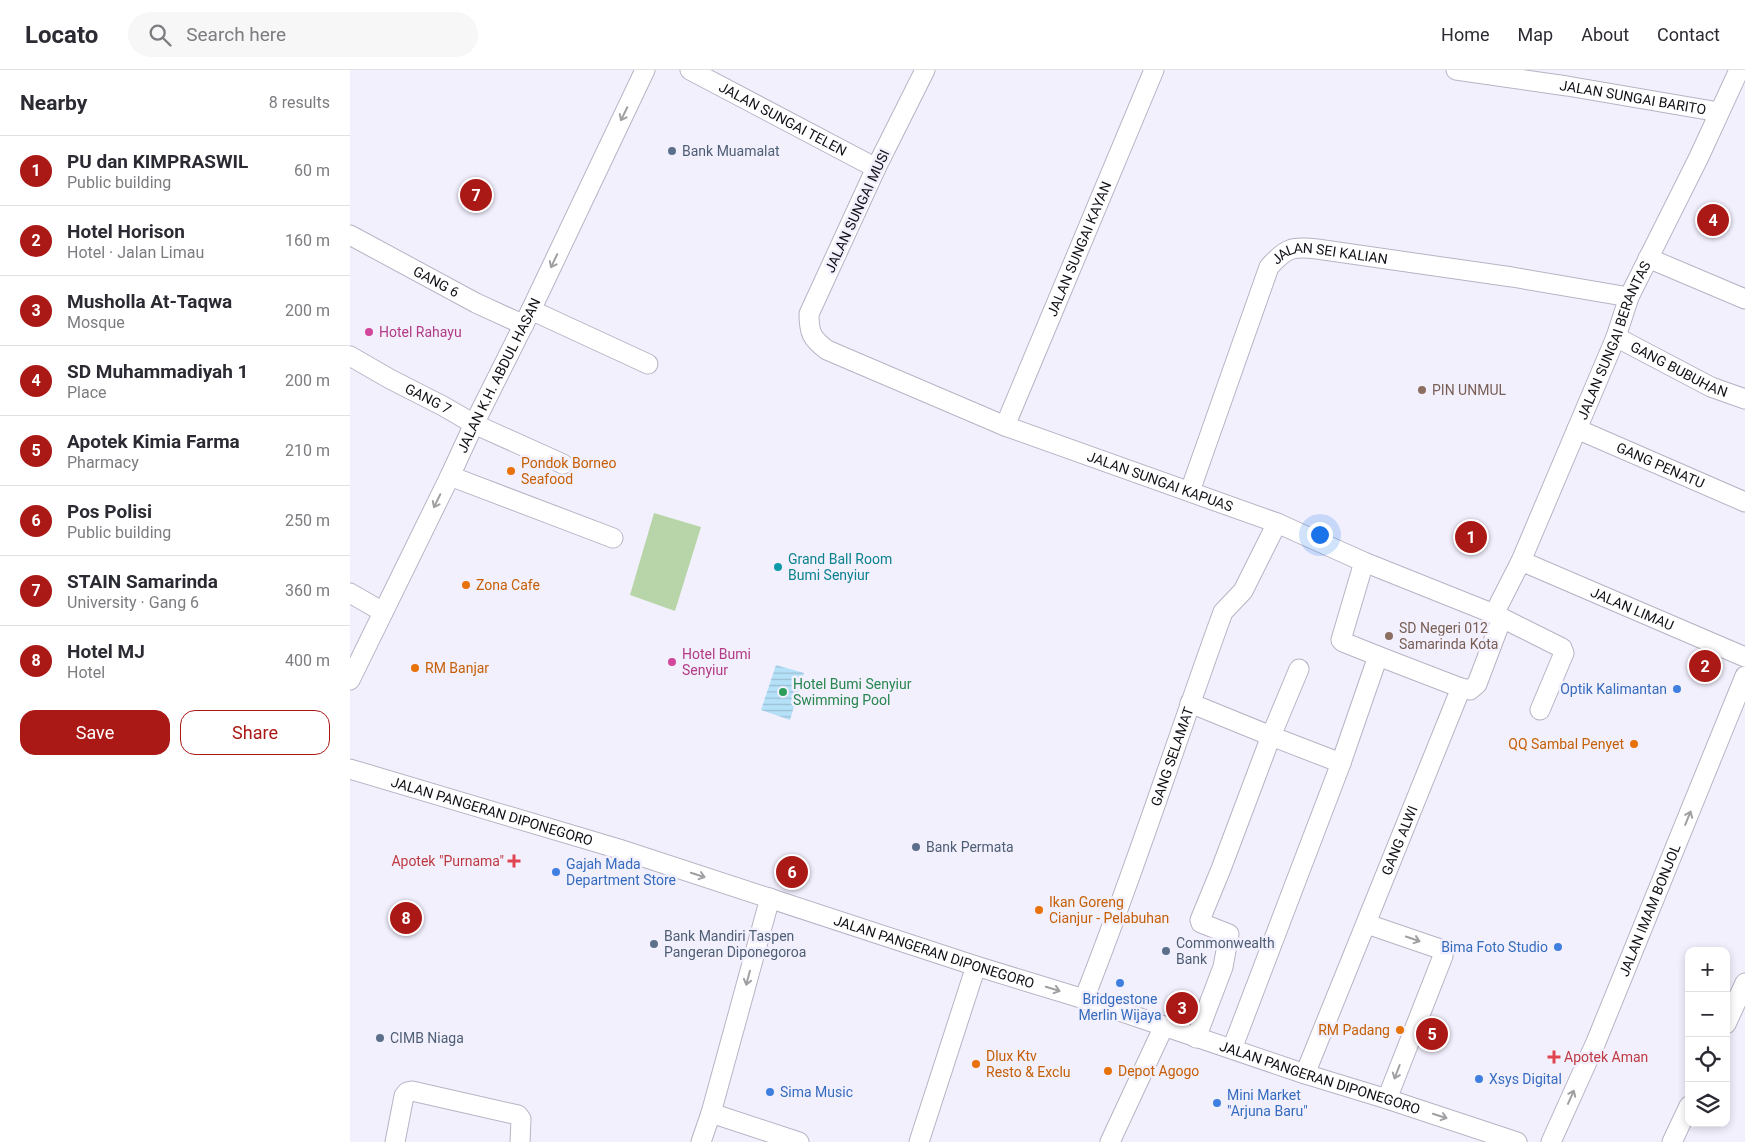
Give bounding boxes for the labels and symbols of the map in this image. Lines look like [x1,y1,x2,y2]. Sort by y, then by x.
street label: JALAN SUNGAI BARITO [1559,77,1707,118]
street label: JALAN SUNGAI TELEN [716,79,849,159]
one-way arrow [619,106,628,121]
place label: Bank Muamalat [682,143,780,159]
marker: Bank Muamalat [666,145,678,157]
street label: JALAN SUNGAI MUSI [821,147,893,275]
pin: 7 [460,176,492,214]
street label: JALAN SUNGAI KAYAN [1044,179,1114,319]
pin: 4 [1697,201,1729,239]
street label: JALAN SEI KALIAN [1268,240,1389,268]
one-way arrow [549,253,559,268]
street label: JALAN SUNGAI BERANTAS [1574,258,1654,422]
street label: GANG 6 [411,263,462,300]
street label: JALAN K.H. ABDUL HASAN [454,295,544,455]
place label: Hotel Rahayu [379,324,462,340]
marker: Hotel Rahayu [363,326,375,338]
street label: GANG BUBUHAN [1628,338,1730,400]
street label: GANG 7 [402,380,454,417]
place label: PIN UNMUL [1432,382,1506,398]
marker: PIN UNMUL [1416,384,1428,396]
street label: GANG PENATU [1614,439,1707,491]
street label: JALAN SUNGAI KAPUAS [1085,448,1235,515]
place label: Pondok Borneo Seafood [521,455,617,487]
marker: Pondok Borneo Seafood [505,465,517,477]
one-way arrow [432,494,442,509]
pin: 1 [1455,518,1487,556]
your location [1307,522,1333,548]
place label: Grand Ball Room Bumi Senyiur [788,551,892,583]
marker: Grand Ball Room Bumi Senyiur [772,561,784,573]
place label: Zona Cafe [476,577,540,593]
marker: Zona Cafe [460,579,472,591]
street label: JALAN LIMAU [1588,584,1676,634]
place label: SD Negeri 012 Samarinda Kota [1399,620,1498,652]
marker: SD Negeri 012 Samarinda Kota [1383,630,1395,642]
place label: Hotel Bumi Senyiur [682,646,751,678]
pin: 2 [1689,647,1721,685]
marker: Hotel Bumi Senyiur [666,656,678,668]
place label: RM Banjar [425,660,489,676]
marker: RM Banjar [409,662,421,674]
place label: Hotel Bumi Senyiur Swimming Pool [793,676,912,708]
place label: Optik Kalimantan [1560,681,1667,697]
marker: Optik Kalimantan [1671,683,1683,695]
marker: Hotel Bumi Senyiur Swimming Pool [777,686,789,698]
street label: GANG SELAMAT [1148,704,1197,808]
place label: QQ Sambal Penyet [1508,736,1624,752]
marker: QQ Sambal Penyet [1628,738,1640,750]
street label: JALAN PANGERAN DIPONEGORO [389,774,595,849]
street label: GANG ALWI [1378,803,1421,878]
one-way arrow [1683,811,1693,826]
place label: Bank Permata [926,839,1014,855]
marker: Bank Permata [910,841,922,853]
street label: JALAN IMAM BONJOL [1616,841,1684,979]
place label: Apotek "Purnama" [391,853,504,869]
pin: 6 [776,853,808,891]
marker: Apotek "Purnama" [508,855,520,867]
place label: Gajah Mada Department Store [566,856,676,888]
marker: Gajah Mada Department Store [550,866,562,878]
one-way arrow [690,870,706,880]
place label: Ikan Goreng Cianjur - Pelabuhan [1049,894,1169,926]
pin: 8 [390,899,422,937]
marker: Ikan Goreng Cianjur - Pelabuhan [1033,904,1045,916]
street label: JALAN PANGERAN DIPONEGORO [832,912,1036,991]
place label: Bank Mandiri Taspen Pangeran Diponegoroa [664,928,806,960]
place label: Commonwealth Bank [1176,935,1275,967]
one-way arrow [1405,935,1421,944]
marker: Bank Mandiri Taspen Pangeran Diponegoroa [648,938,660,950]
place label: Bima Foto Studio [1441,939,1548,955]
marker: Bima Foto Studio [1552,941,1564,953]
marker: Commonwealth Bank [1160,945,1172,957]
one-way arrow [742,970,752,986]
marker: Bridgestone Merlin Wijaya [1114,977,1126,989]
one-way arrow [1044,985,1060,995]
pin: 3 [1166,989,1198,1027]
place label: Bridgestone Merlin Wijaya [1078,991,1162,1023]
pin: 5 [1416,1015,1448,1053]
place label: RM Padang [1318,1022,1390,1038]
marker: RM Padang [1394,1024,1406,1036]
place label: CIMB Niaga [390,1030,464,1046]
marker: CIMB Niaga [374,1032,386,1044]
street label: JALAN PANGERAN DIPONEGORO [1218,1038,1422,1117]
place label: Dlux Ktv Resto & Exclu [986,1048,1071,1080]
place label: Apotek Aman [1564,1049,1648,1065]
marker: Apotek Aman [1548,1051,1560,1063]
marker: Dlux Ktv Resto & Exclu [970,1058,982,1070]
place label: Depot Agogo [1118,1063,1199,1079]
one-way arrow [1392,1064,1402,1079]
marker: Depot Agogo [1102,1065,1114,1077]
place label: Xsys Digital [1489,1071,1562,1087]
marker: Xsys Digital [1473,1073,1485,1085]
place label: Sima Music [780,1084,853,1100]
marker: Sima Music [764,1086,776,1098]
place label: Mini Market "Arjuna Baru" [1227,1087,1308,1119]
one-way arrow [1567,1090,1577,1105]
marker: Mini Market "Arjuna Baru" [1211,1097,1223,1109]
one-way arrow [1431,1112,1447,1121]

